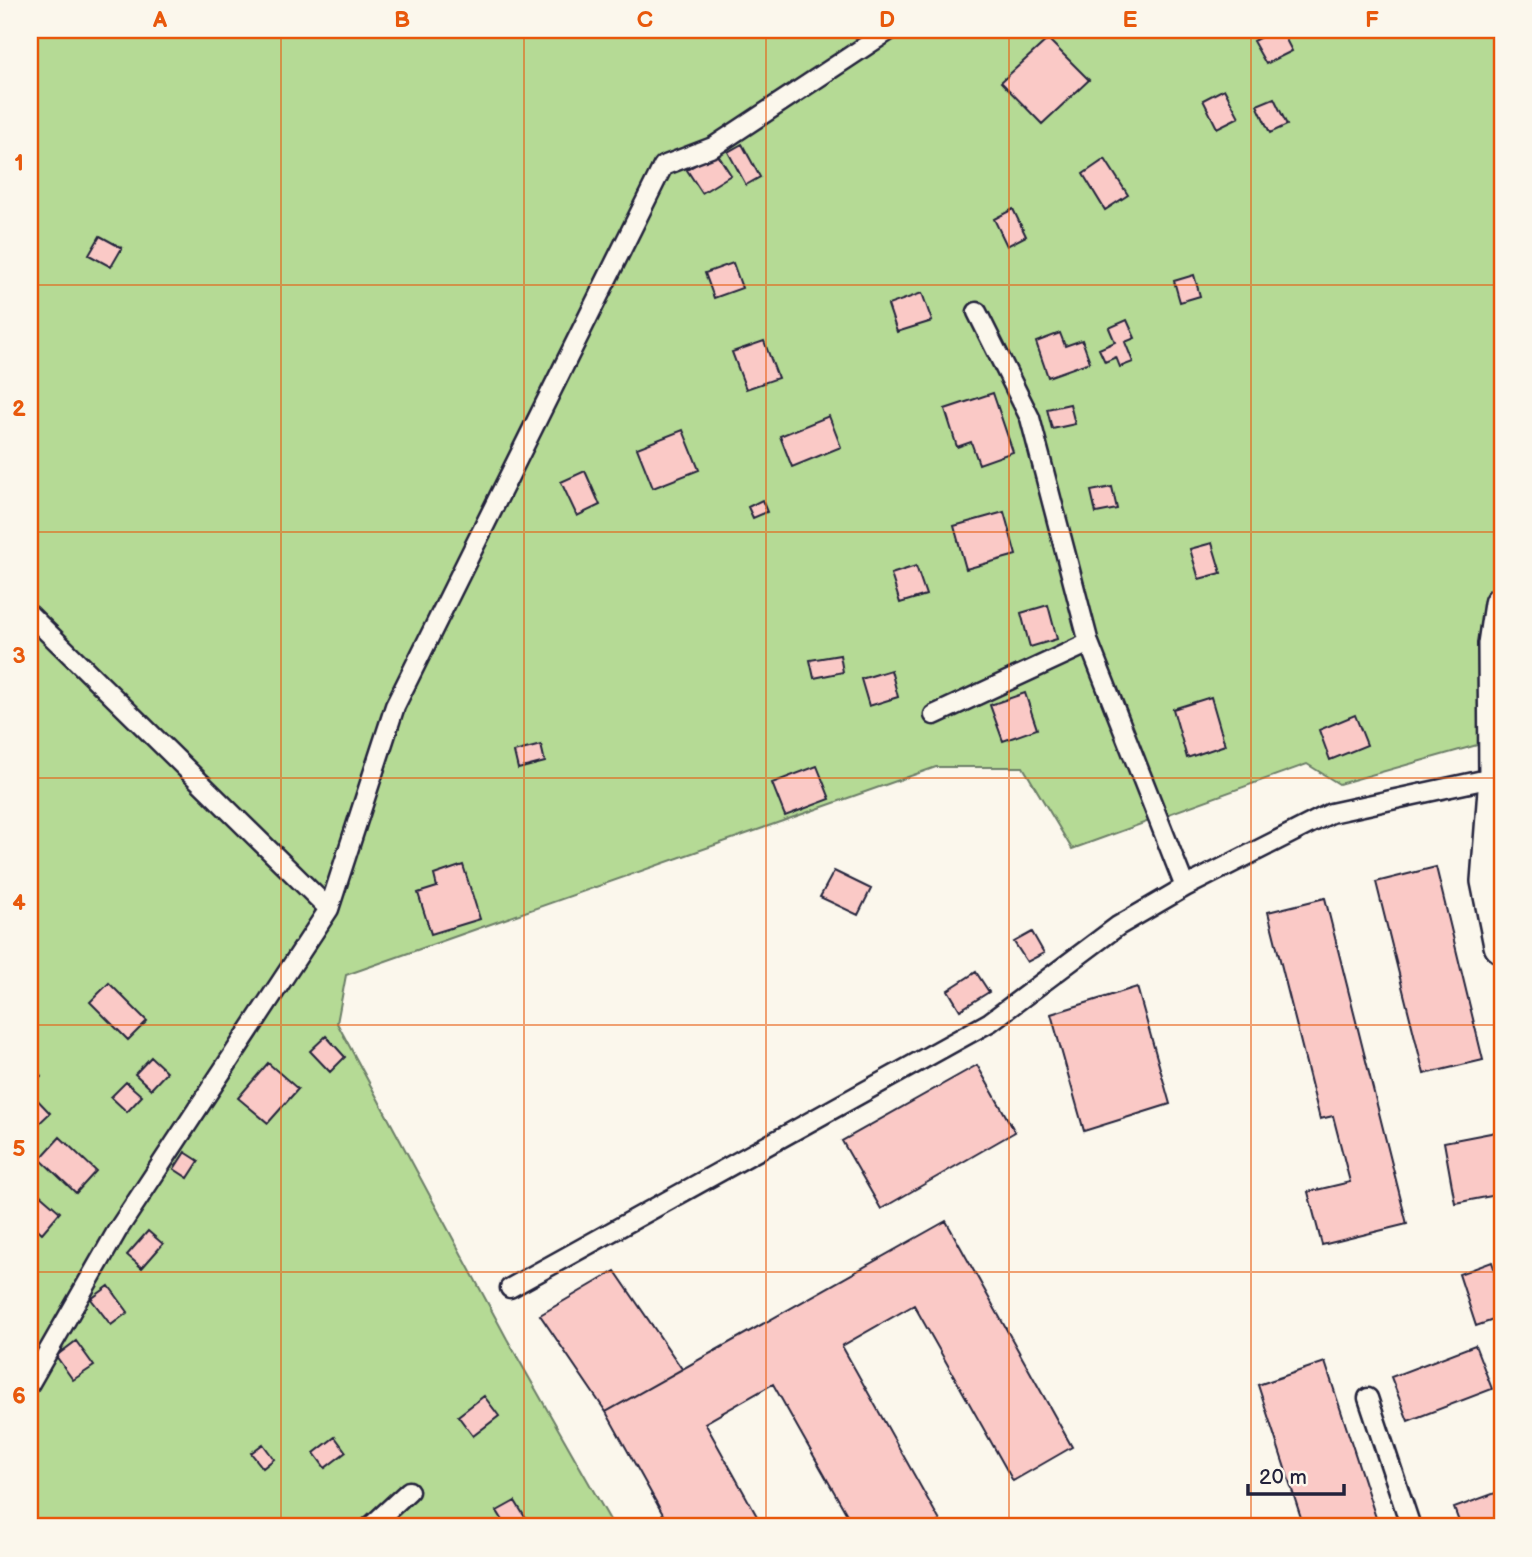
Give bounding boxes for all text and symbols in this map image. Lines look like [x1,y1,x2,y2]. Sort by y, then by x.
text: A [152,6,168,34]
text: B [394,6,410,34]
text: C [637,6,653,34]
text: D [879,6,895,34]
text: E [1123,6,1138,34]
text: F [1365,6,1379,34]
text: 1 [14,149,24,177]
text: 2 [12,395,26,423]
text: 3 [12,642,26,670]
text: 4 [12,889,26,917]
text: 5 [12,1135,26,1163]
text: 6 [12,1382,26,1410]
scale bar [1248,1452,1345,1496]
text: 20 m [1259,1465,1307,1490]

